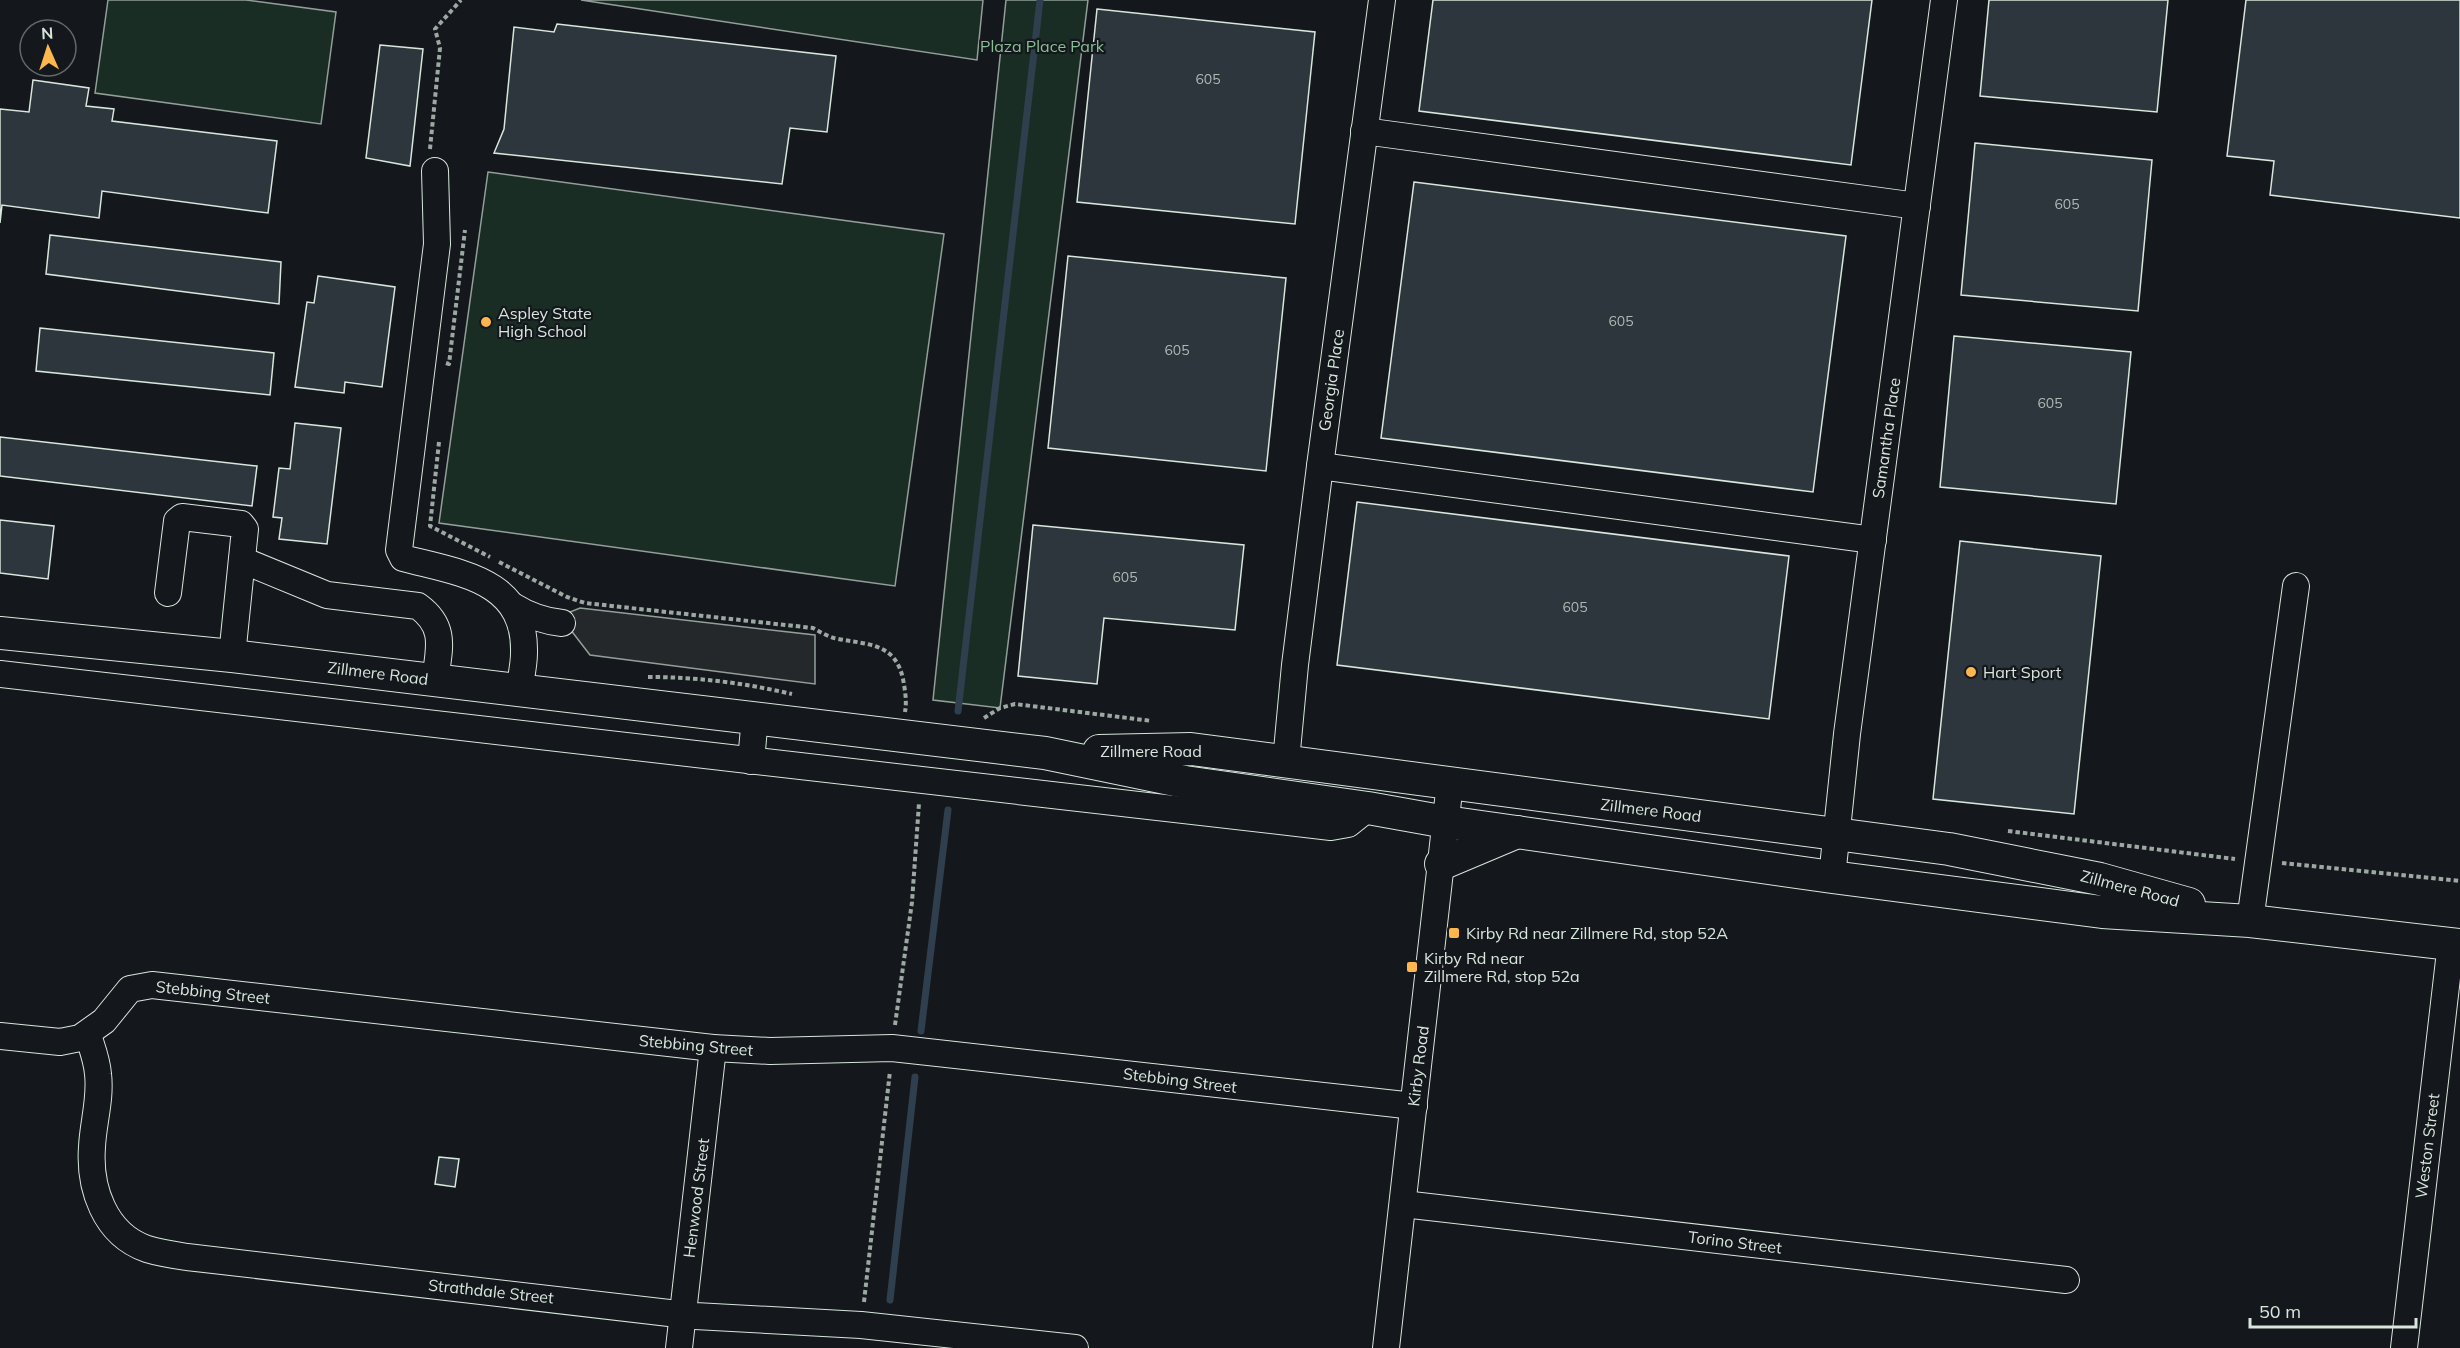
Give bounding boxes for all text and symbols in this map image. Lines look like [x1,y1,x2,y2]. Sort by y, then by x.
north arrow [18,18,78,78]
text: N [41,23,54,43]
park label: Plaza Place Park [980,36,1105,56]
house number: 605 [1195,70,1221,88]
house number: 605 [2054,195,2080,213]
place label: Aspley State High School [498,303,592,341]
house number: 605 [1608,312,1634,330]
marker: Aspley State High School [479,315,493,329]
street label: Georgia Place [1314,328,1348,432]
house number: 605 [1164,341,1190,359]
street label: Samantha Place [1868,376,1904,500]
house number: 605 [2037,394,2063,412]
house number: 605 [1112,568,1138,586]
house number: 605 [1562,598,1588,616]
street label: Zillmere Road [326,657,430,689]
place label: Hart Sport [1983,662,2062,682]
marker: Hart Sport [1964,665,1978,679]
street label: Zillmere Road [1100,741,1202,761]
street label: Zillmere Road [1599,794,1703,826]
street label: Zillmere Road [2078,865,2182,911]
place label: Kirby Rd near Zillmere Rd, stop 52A [1466,923,1728,943]
marker: Kirby Rd near Zillmere Rd, stop 52A [1447,926,1461,940]
place label: Kirby Rd near Zillmere Rd, stop 52a [1424,948,1580,986]
marker: Kirby Rd near Zillmere Rd, stop 52a [1405,960,1419,974]
street label: Stebbing Street [155,976,271,1008]
street label: Kirby Road [1403,1025,1433,1107]
street label: Stebbing Street [638,1030,754,1060]
street label: Stebbing Street [1122,1063,1238,1097]
street label: Weston Street [2411,1092,2443,1200]
street label: Henwood Street [679,1137,713,1259]
street label: Torino Street [1687,1226,1783,1258]
street label: Strathdale Street [427,1274,555,1308]
scale bar [2250,1291,2416,1329]
text: 50 m [2259,1300,2301,1323]

